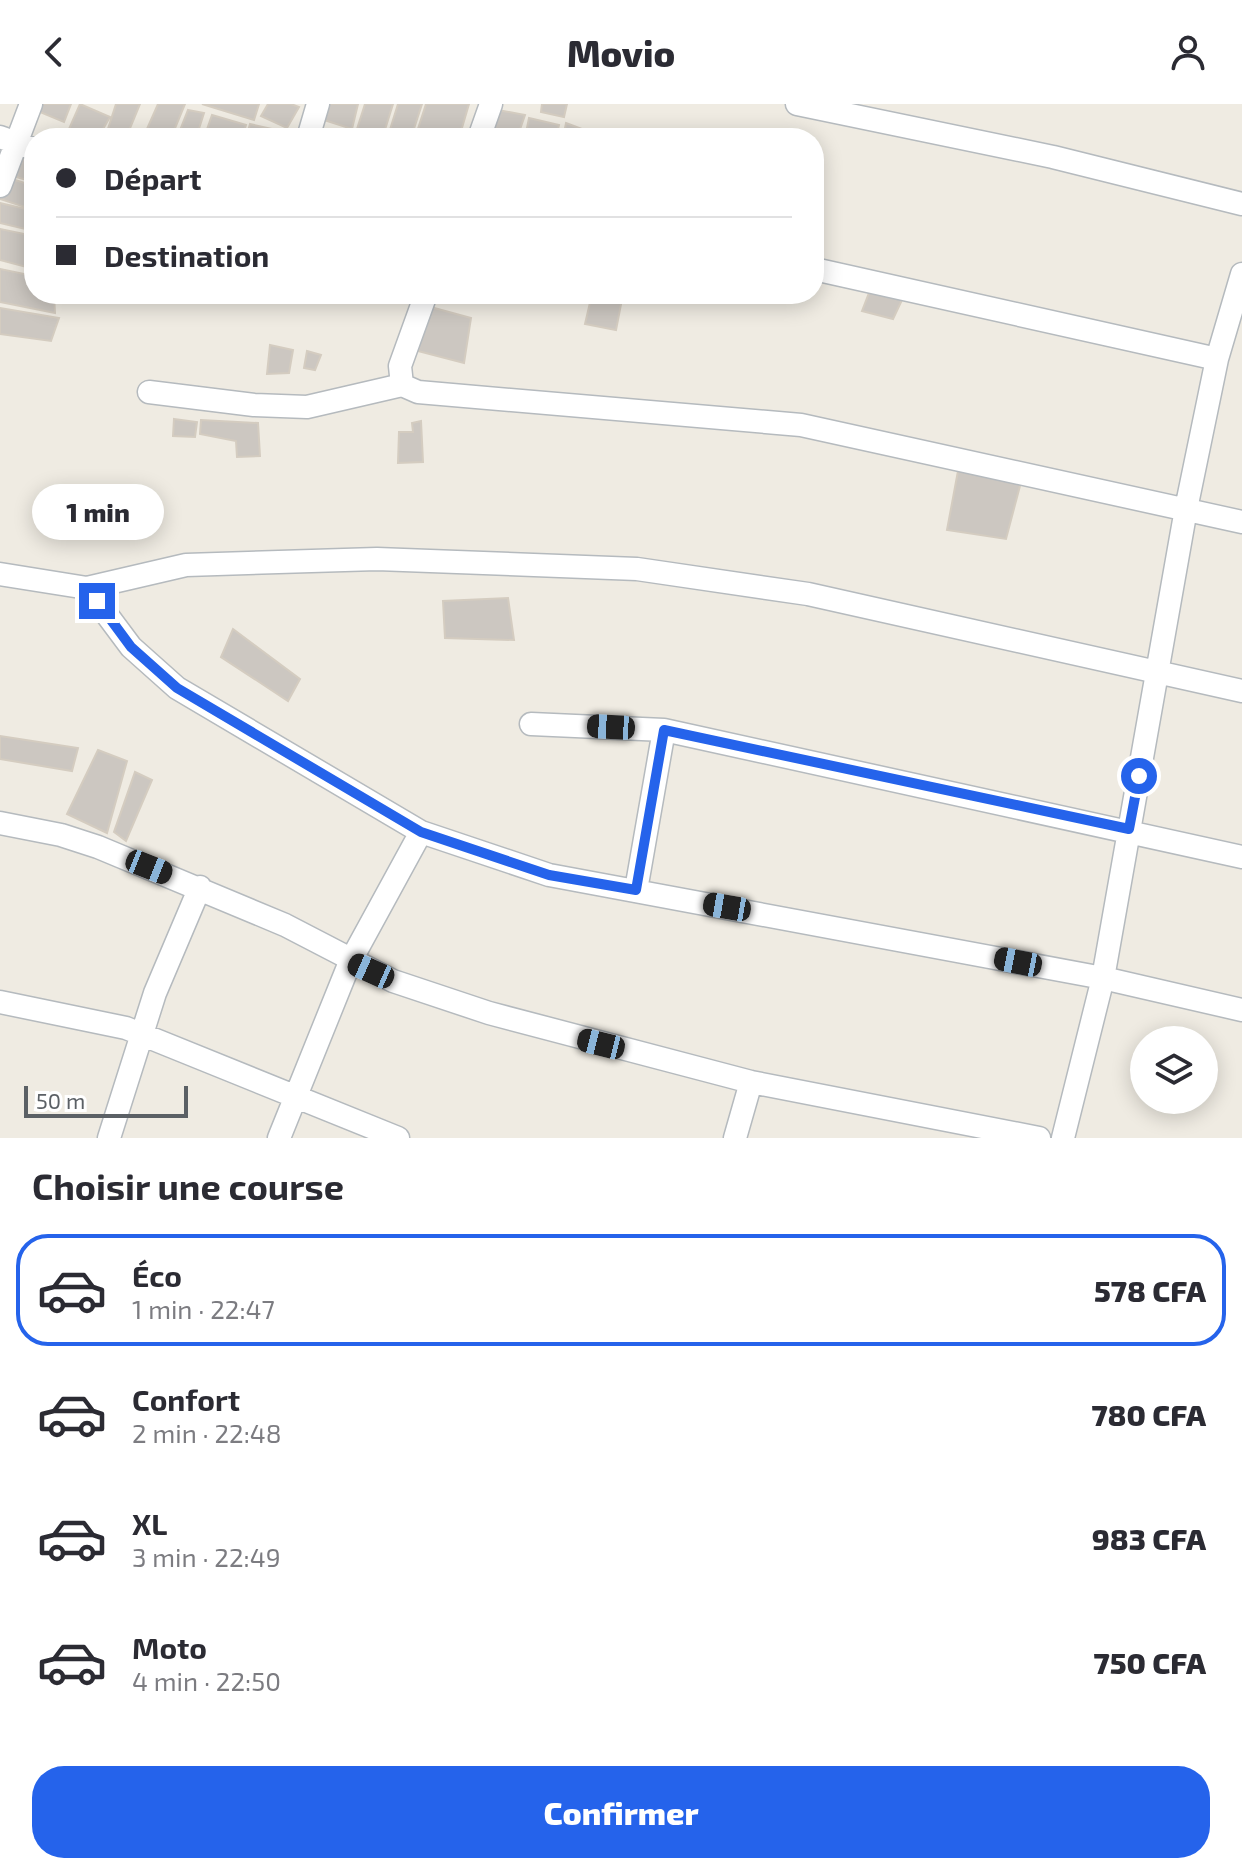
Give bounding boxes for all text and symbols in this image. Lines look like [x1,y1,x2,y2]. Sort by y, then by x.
icon: back [32,30,76,74]
icon: person [1166,30,1210,74]
text: Movio [567,31,675,74]
text: Départ [104,160,202,196]
text: Destination [104,237,269,273]
callout: 1 min [31,485,163,541]
text: 1 min [66,496,130,527]
route end [79,583,115,619]
car [586,714,636,740]
route start [1121,758,1157,794]
car [122,847,176,887]
car [701,891,753,923]
car [992,946,1044,978]
car [344,950,398,992]
map controls [1130,1026,1218,1114]
button: layers [1130,1026,1218,1114]
car [575,1027,627,1061]
scale bar [24,1082,188,1118]
text: 50 m [36,1087,85,1113]
text: Choisir une course [32,1164,344,1207]
icon: car [36,1254,108,1326]
text: Éco [132,1257,182,1293]
text: 578 CFA [1094,1272,1206,1308]
text: 1 min · 22:47 [132,1293,275,1324]
icon: car [36,1378,108,1450]
text: Confort [132,1381,240,1417]
text: 780 CFA [1091,1396,1206,1432]
text: 2 min · 22:48 [132,1417,282,1448]
icon: car [36,1502,108,1574]
text: XL [132,1505,167,1541]
text: 983 CFA [1092,1520,1206,1556]
text: 3 min · 22:49 [132,1541,281,1572]
icon: car [36,1626,108,1698]
text: Moto [132,1629,207,1665]
text: 750 CFA [1094,1644,1206,1680]
text: 4 min · 22:50 [132,1665,281,1696]
button: Confirmer [32,1766,1210,1858]

